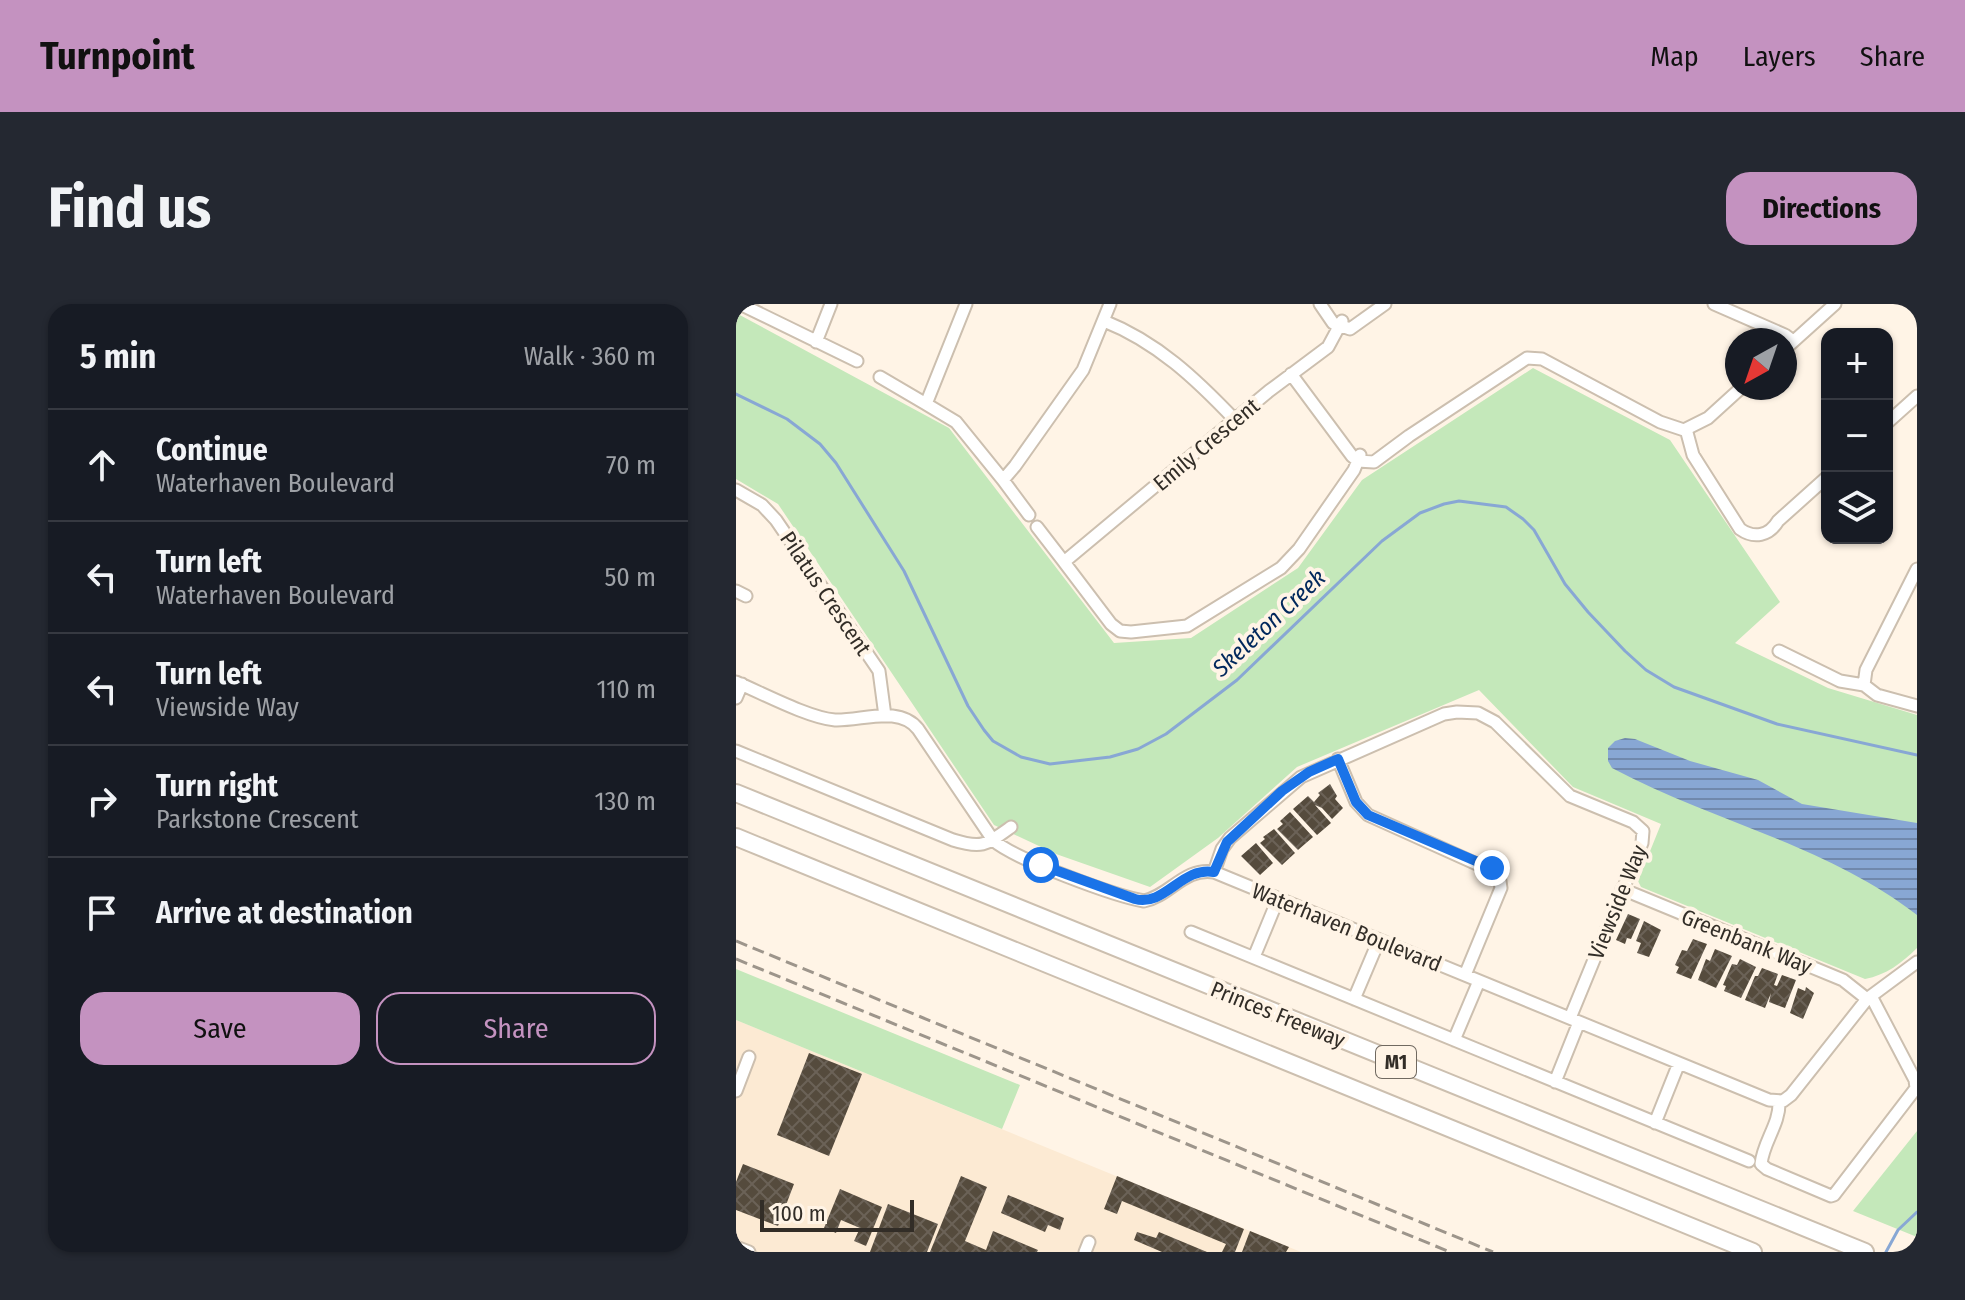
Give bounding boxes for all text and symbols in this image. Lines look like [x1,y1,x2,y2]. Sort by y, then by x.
text: Turnpoint [40,33,195,79]
text: Map [1650,40,1699,73]
text: Layers [1743,40,1816,73]
text: Share [1860,40,1925,73]
button: Directions [1726,172,1917,245]
text: Find us [48,175,211,242]
north arrow [1725,328,1797,400]
map controls [1821,328,1893,544]
button: + [1821,328,1893,400]
text: 5 min [80,336,156,377]
text: Walk · 360 m [524,341,656,372]
street label: Emily Crescent [1148,392,1265,496]
button: − [1821,400,1893,472]
text: Continue [156,432,268,468]
icon: ahead [80,443,124,487]
text: 70 m [606,450,656,481]
text: Waterhaven Boulevard [156,468,395,499]
button: layers [1821,472,1893,544]
street label: Pilatus Crescent [774,526,877,661]
text: Turn left [156,544,262,580]
icon: left [80,555,124,599]
text: 50 m [604,562,656,593]
water label: Skeleton Creek [1206,563,1331,683]
text: Waterhaven Boulevard [156,580,395,611]
text: Turn left [156,656,262,692]
icon: left [80,667,124,711]
text: 110 m [596,674,656,705]
text: Viewside Way [156,692,299,723]
text: Turn right [156,768,278,804]
icon: right [80,779,124,823]
text: 130 m [594,786,656,817]
text: Parkstone Crescent [156,804,358,835]
street label: Viewside Way [1582,841,1653,963]
route start [1023,847,1059,883]
route end [1474,850,1510,886]
street label: Waterhaven Boulevard [1248,877,1446,978]
icon: arrive [80,891,124,935]
text: Arrive at destination [156,895,413,931]
street label: Greenbank Way [1678,903,1816,980]
street label: Princes Freeway [1207,975,1349,1054]
button: Save [80,992,360,1065]
button: Share [376,992,656,1065]
road number: M1 [1376,1046,1416,1078]
scale bar [760,1196,914,1232]
text: 100 m [772,1200,826,1227]

